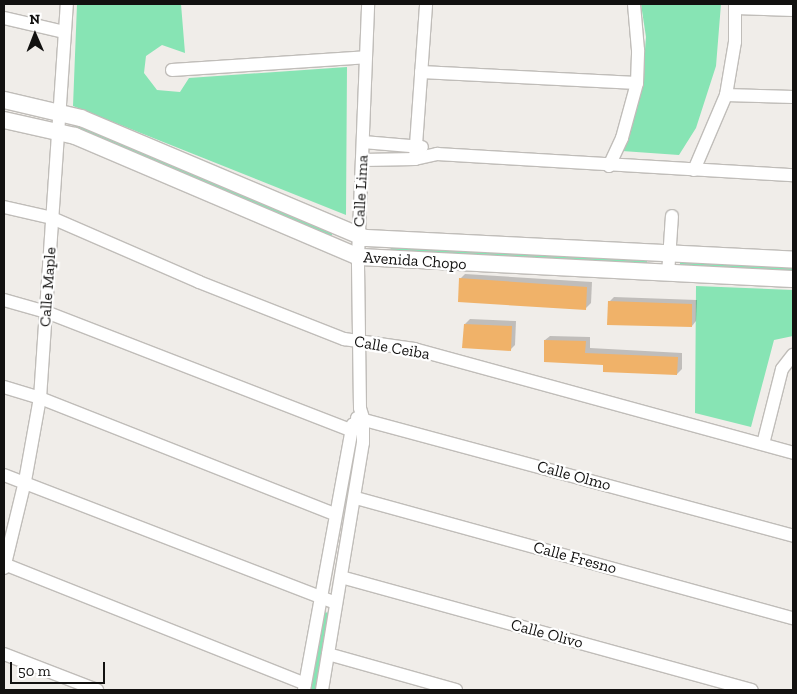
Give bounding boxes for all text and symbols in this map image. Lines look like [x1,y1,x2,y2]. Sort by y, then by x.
north arrow [10,10,60,60]
text: N [29,11,40,28]
street label: Calle Lima [350,154,372,228]
street label: Calle Maple [36,246,60,328]
street label: Avenida Chopo [363,248,467,274]
street label: Calle Ceiba [353,332,431,364]
street label: Calle Olmo [535,457,613,495]
street label: Calle Fresno [531,538,619,578]
street label: Calle Olivo [509,615,585,653]
scale bar [12,652,108,684]
text: 50 m [18,662,51,680]

